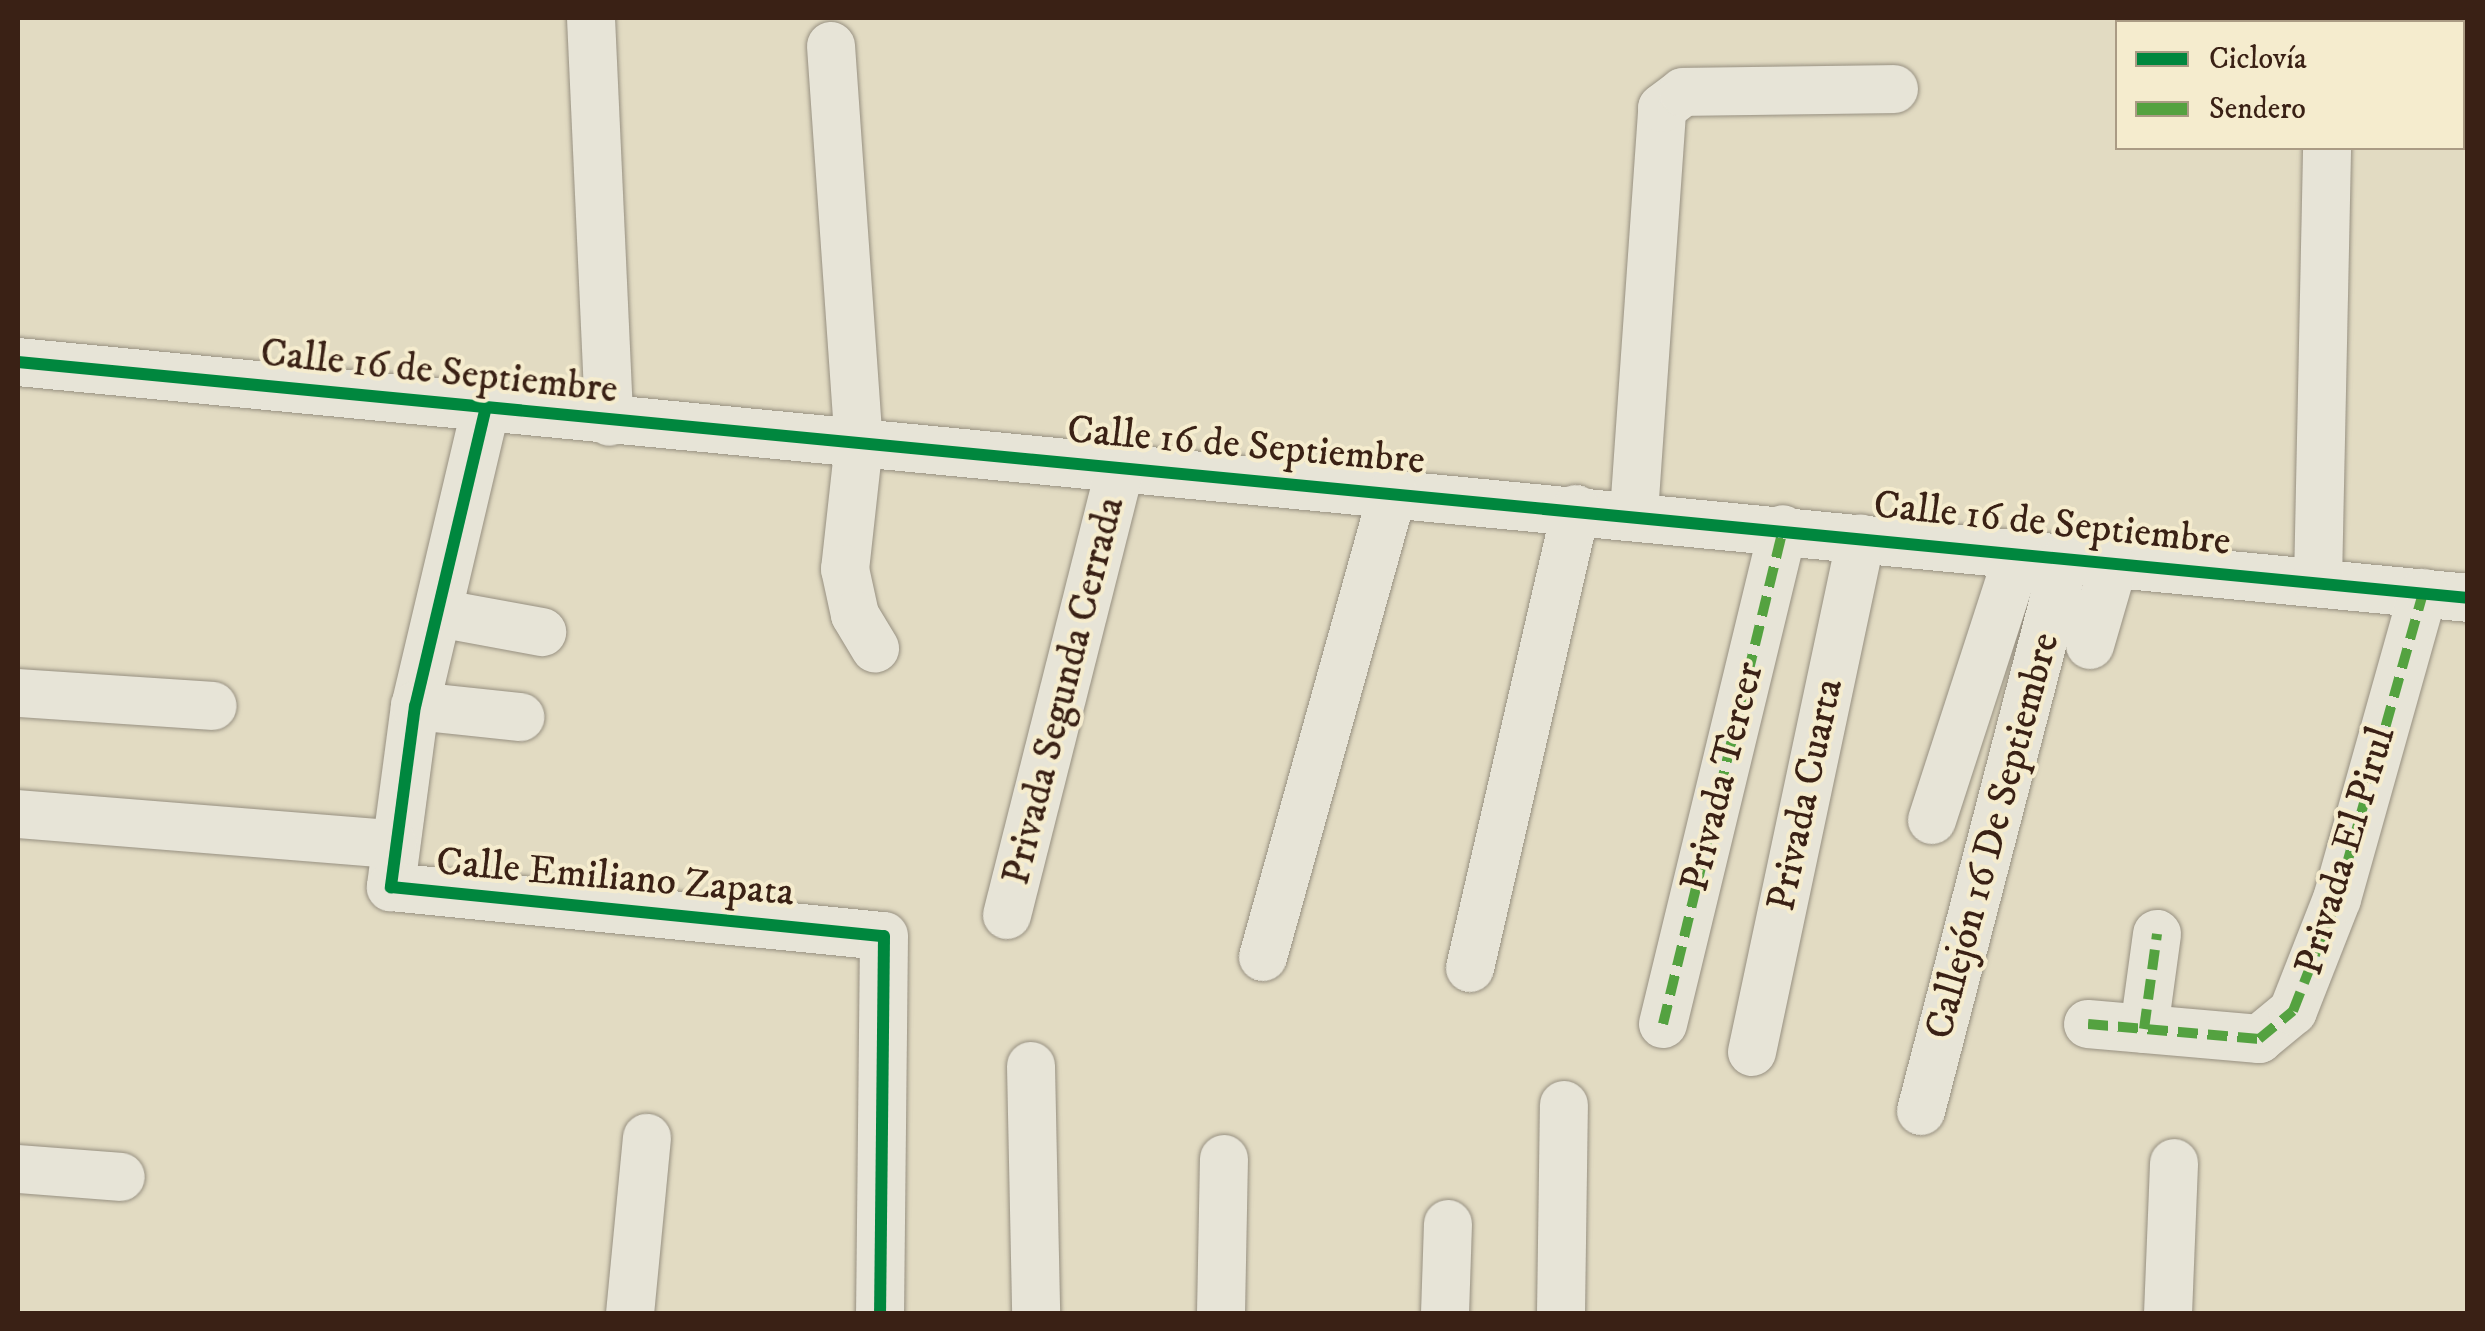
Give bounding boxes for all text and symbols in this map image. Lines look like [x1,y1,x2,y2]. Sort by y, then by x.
legend [2115,20,2465,150]
text: Ciclovía [2209,41,2307,78]
text: Sendero [2209,91,2306,128]
street label: Calle 16 de Septiembre [258,329,620,415]
street label: Calle 16 de Septiembre [1065,406,1427,486]
street label: Calle 16 de Septiembre [1871,481,2233,567]
street label: Privada Segunda Cerrada [993,492,1135,890]
street label: Callejón 16 De Septiembre [1916,628,2070,1044]
street label: Privada Tercer [1671,657,1775,897]
street label: Privada Cuarta [1758,675,1854,915]
street label: Privada El Pirul [2285,721,2407,981]
street label: Calle Emiliano Zapata [434,838,796,918]

